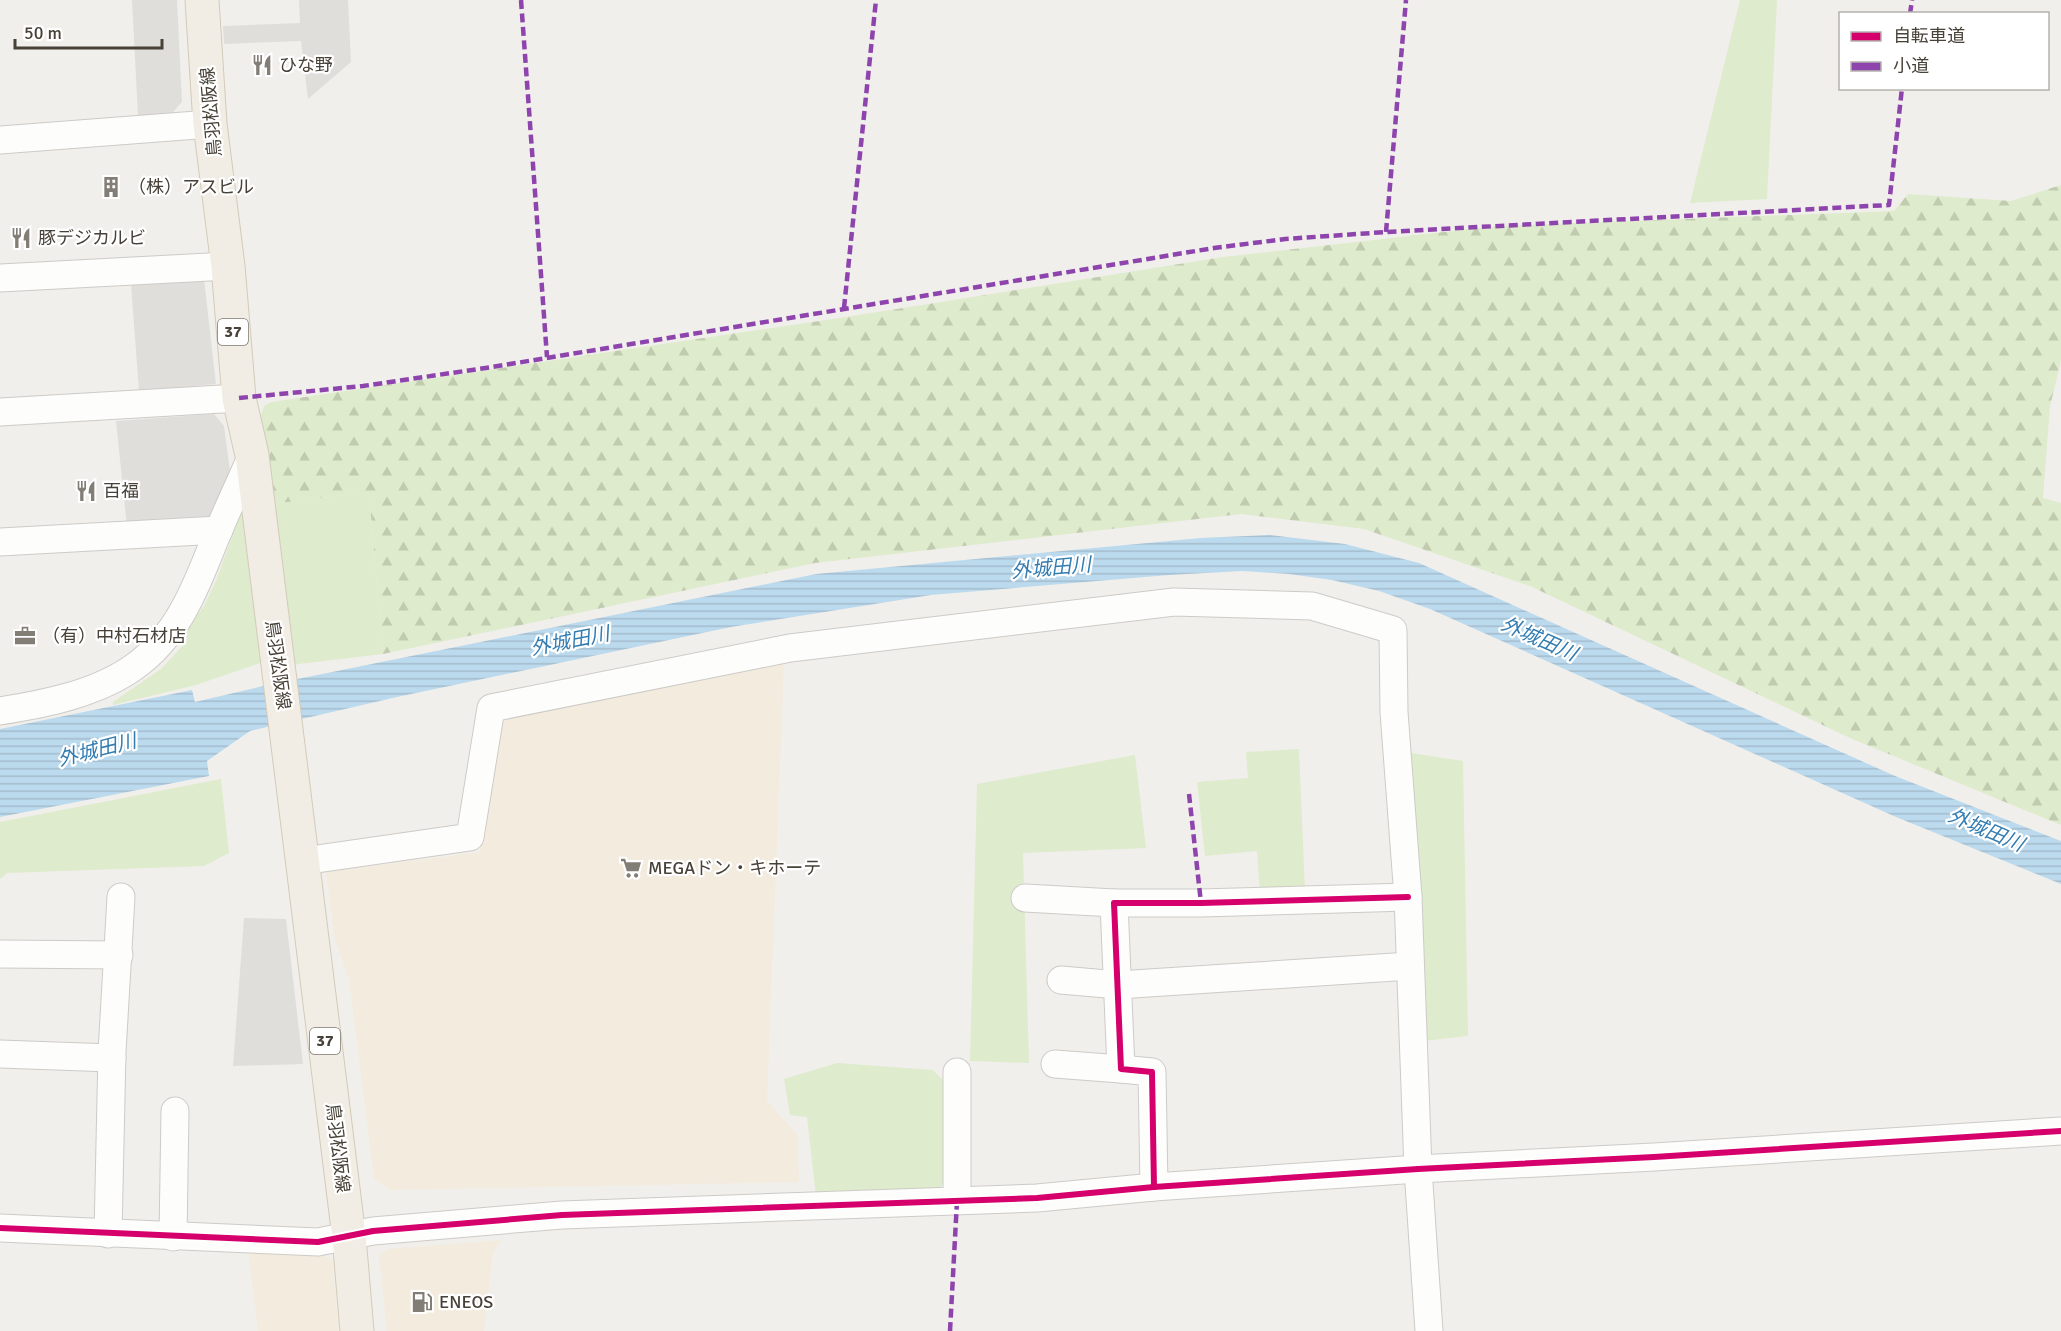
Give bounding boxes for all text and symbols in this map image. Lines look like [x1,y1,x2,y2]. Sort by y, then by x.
scale bar [15,12,162,50]
legend [1839,12,2049,90]
text: 50 m [24,22,62,44]
text: 自転車道 [1893,25,1965,47]
restaurant icon: ひな野 [250,53,274,77]
place label: ひな野 [279,54,333,76]
text: 小道 [1893,55,1929,77]
street label: 鳥羽松阪線 [196,66,226,158]
building icon: （株）アスビル [99,175,123,199]
place label: （株）アスビル [128,176,254,198]
restaurant icon: 豚デジカルビ [9,226,33,250]
place label: 豚デジカルビ [38,227,146,249]
road number: 37 [218,319,248,345]
restaurant icon: 百福 [74,479,98,503]
place label: 百福 [103,480,139,502]
water label: 外城田川 [1010,552,1094,584]
water label: 外城田川 [1497,611,1582,668]
street label: 鳥羽松阪線 [261,619,295,711]
water label: 外城田川 [528,621,614,661]
office icon: （有）中村石材店 [13,624,37,648]
place label: （有）中村石材店 [42,625,186,647]
water label: 外城田川 [55,728,141,772]
water label: 外城田川 [1944,803,2030,858]
supermarket icon: MEGAドン・キホーテ [619,856,643,880]
place label: MEGAドン・キホーテ [648,857,821,879]
road number: 37 [310,1028,340,1054]
street label: 鳥羽松阪線 [322,1102,354,1194]
fuel station icon: ENEOS [410,1290,434,1314]
place label: ENEOS [439,1291,493,1313]

